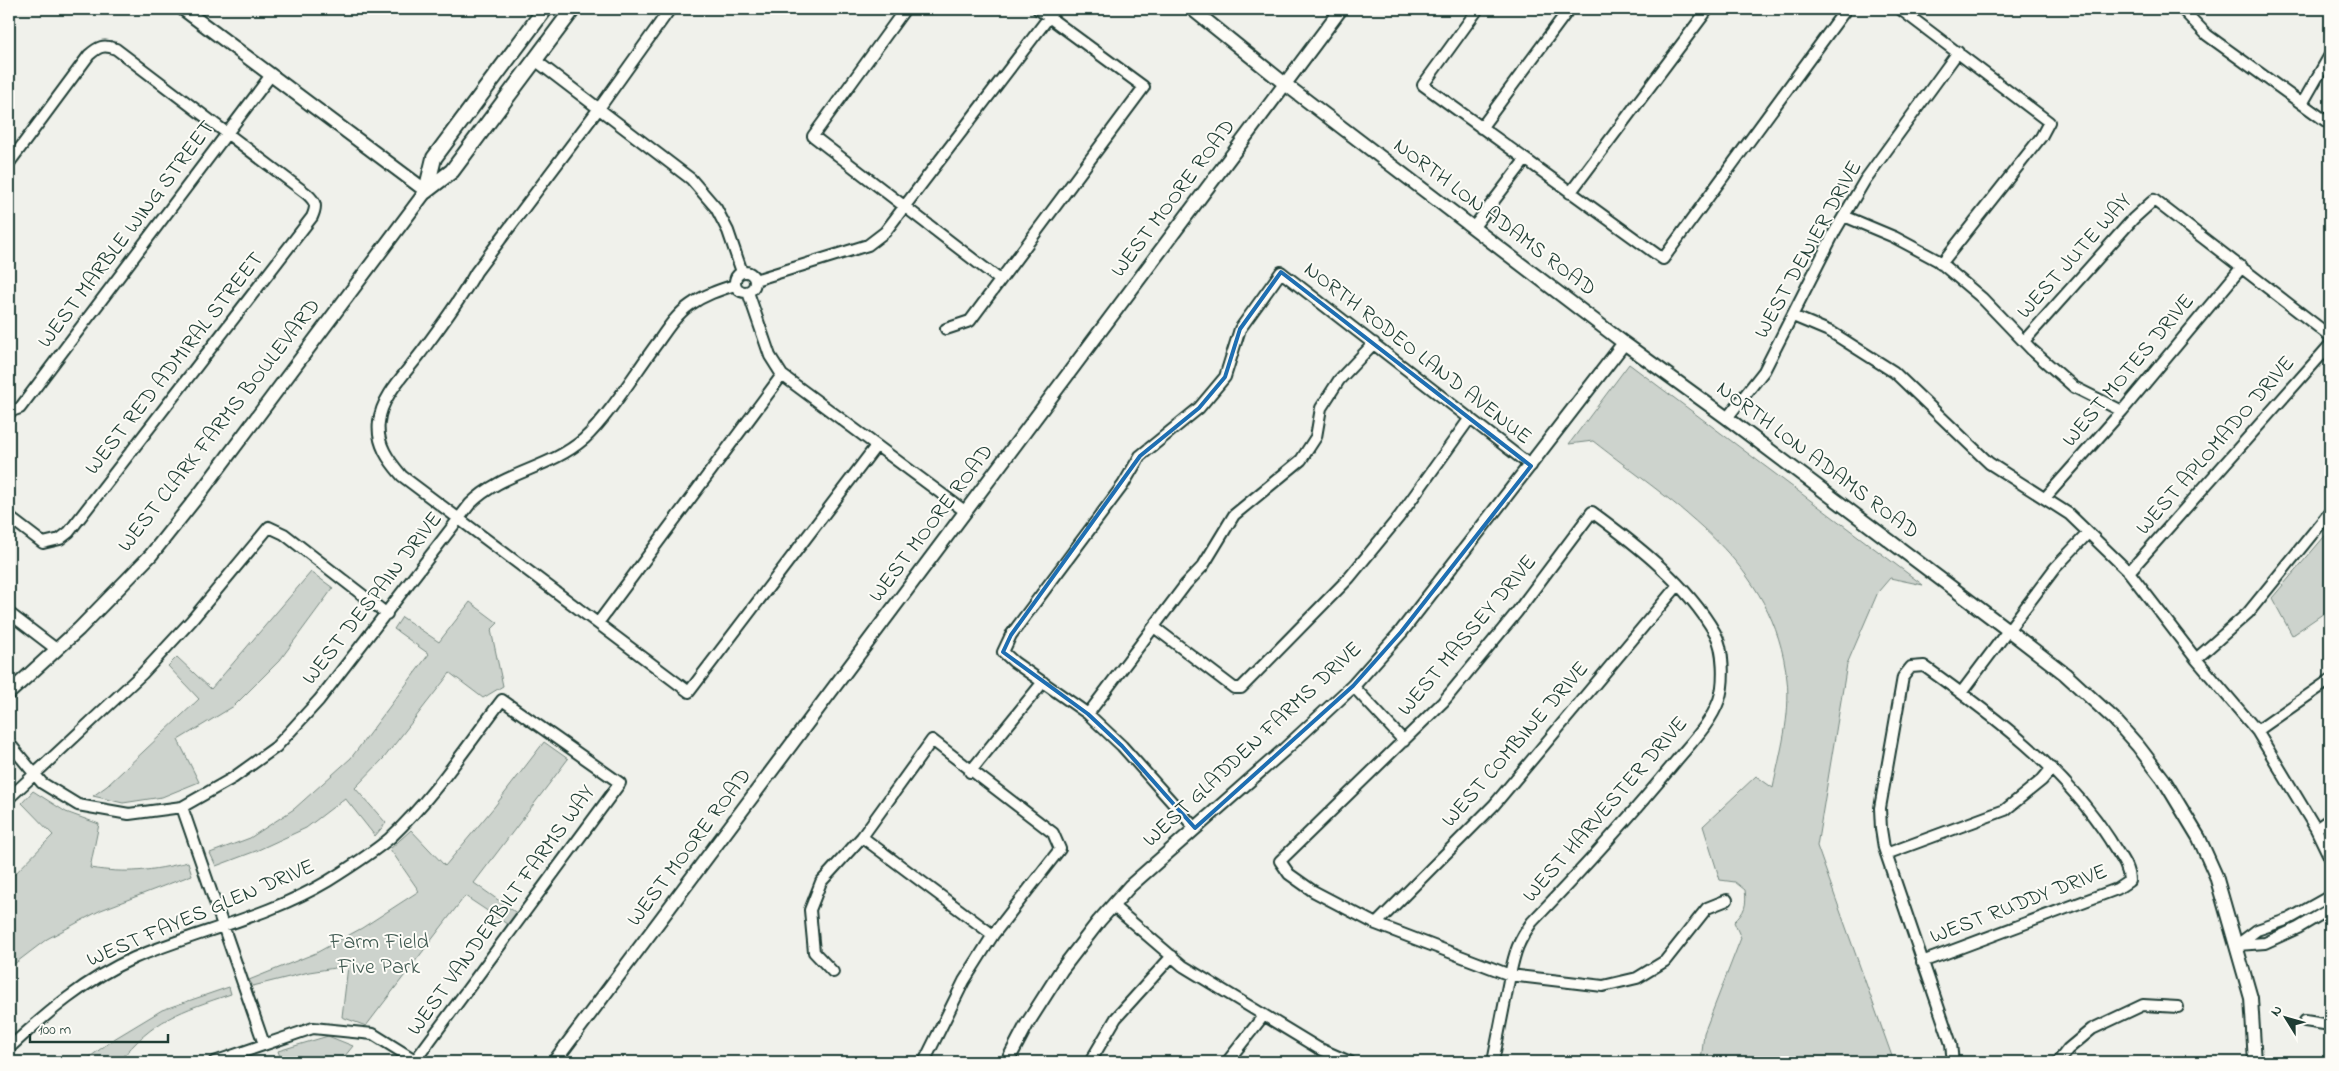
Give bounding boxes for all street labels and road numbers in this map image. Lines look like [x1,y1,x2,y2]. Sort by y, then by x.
street label: WEST MOORE ROAD [1104,113,1244,285]
street label: WEST MARBLE WING STREET [31,114,224,356]
street label: NORTH LON ADAMS ROAD [1386,131,1602,305]
street label: WEST DENIER DRIVE [1747,155,1871,345]
street label: WEST JUTE WAY [2010,187,2140,327]
street label: WEST RED ADMIRAL STREET [78,245,273,482]
street label: NORTH RODEO LAND AVENUE [1296,255,1538,453]
street label: WEST MOTES DRIVE [2055,287,2203,455]
street label: WEST CLARK FARMS BOULEVARD [111,292,329,560]
street label: WEST APLOMADO DRIVE [2129,349,2303,543]
street label: NORTH LON ADAMS ROAD [1709,374,1925,548]
street label: WEST MOORE ROAD [862,438,1002,610]
street label: WEST DESPAIN DRIVE [295,505,451,693]
street label: WEST MASSEY DRIVE [1391,548,1545,724]
street label: WEST GLADDEN FARMS DRIVE [1136,634,1370,856]
street label: WEST COMBINE DRIVE [1435,655,1597,835]
street label: WEST HARVESTER DRIVE [1516,710,1696,910]
street label: WEST MOORE ROAD [620,762,760,934]
street label: WEST VANDERBILT FARMS WAY [400,779,604,1043]
street label: WEST FAYES GLEN DRIVE [82,851,320,977]
street label: WEST RUDDY DRIVE [1926,856,2112,954]

